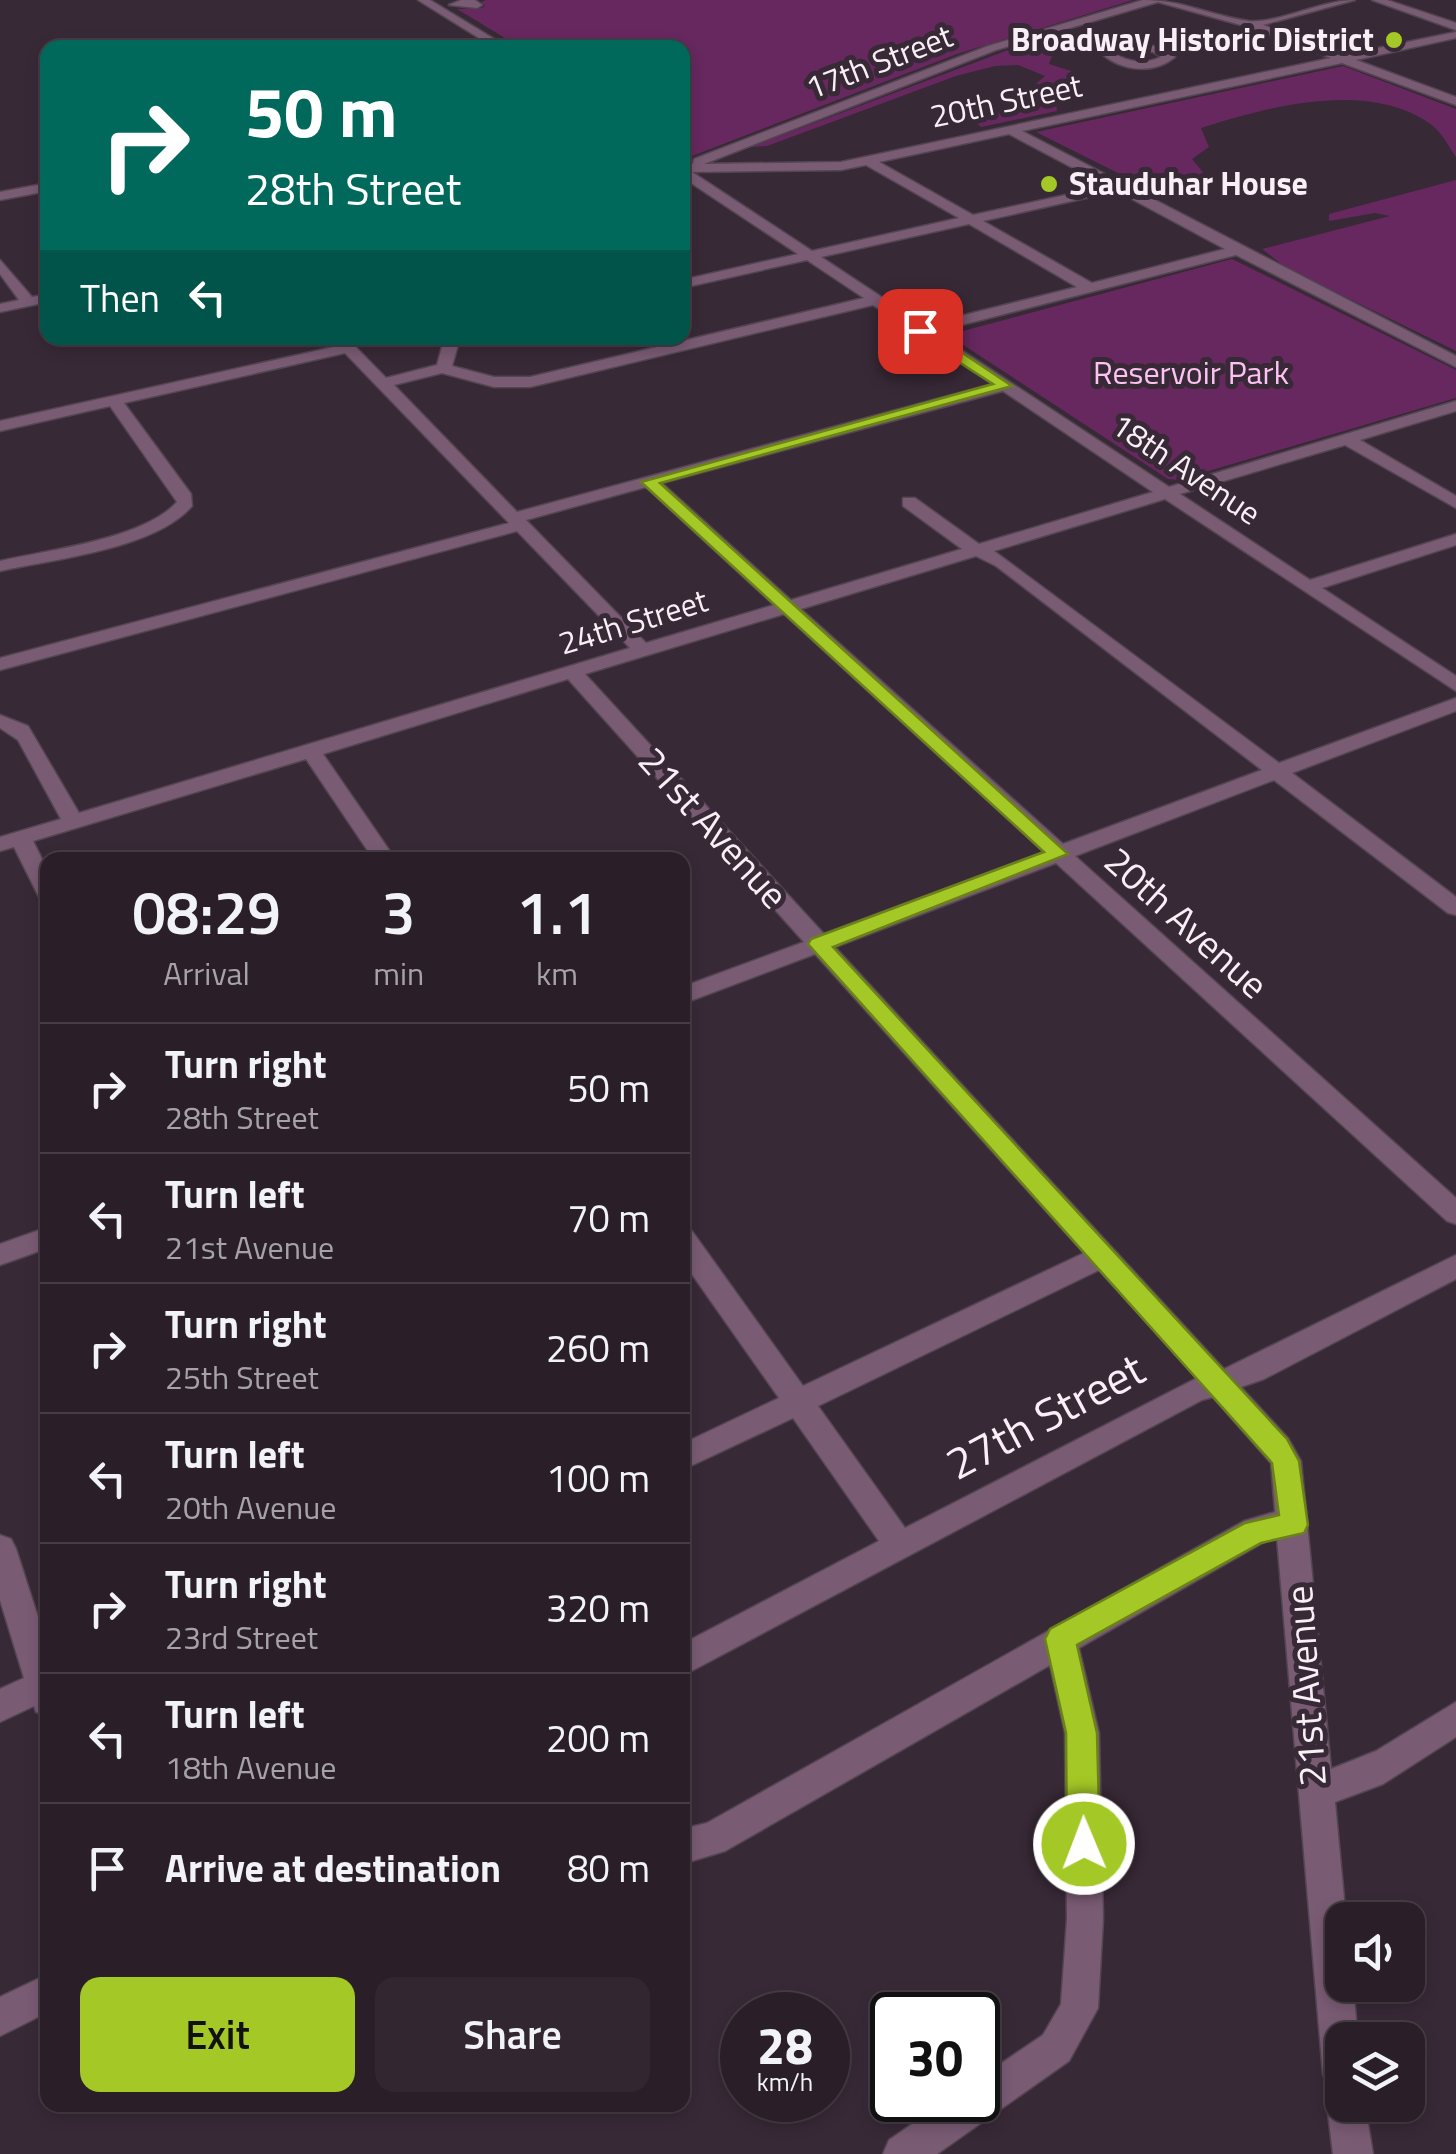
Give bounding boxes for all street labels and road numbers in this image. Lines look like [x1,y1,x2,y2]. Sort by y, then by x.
street label: 17th Street [798,11,959,111]
street label: 20th Street [926,61,1086,139]
street label: 18th Avenue [1102,400,1271,536]
street label: 24th Street [552,576,713,666]
street label: 21st Avenue [625,733,802,921]
street label: 20th Avenue [1092,833,1282,1012]
street label: 27th Street [933,1334,1156,1496]
street label: 21st Avenue [1269,1584,1341,1788]

